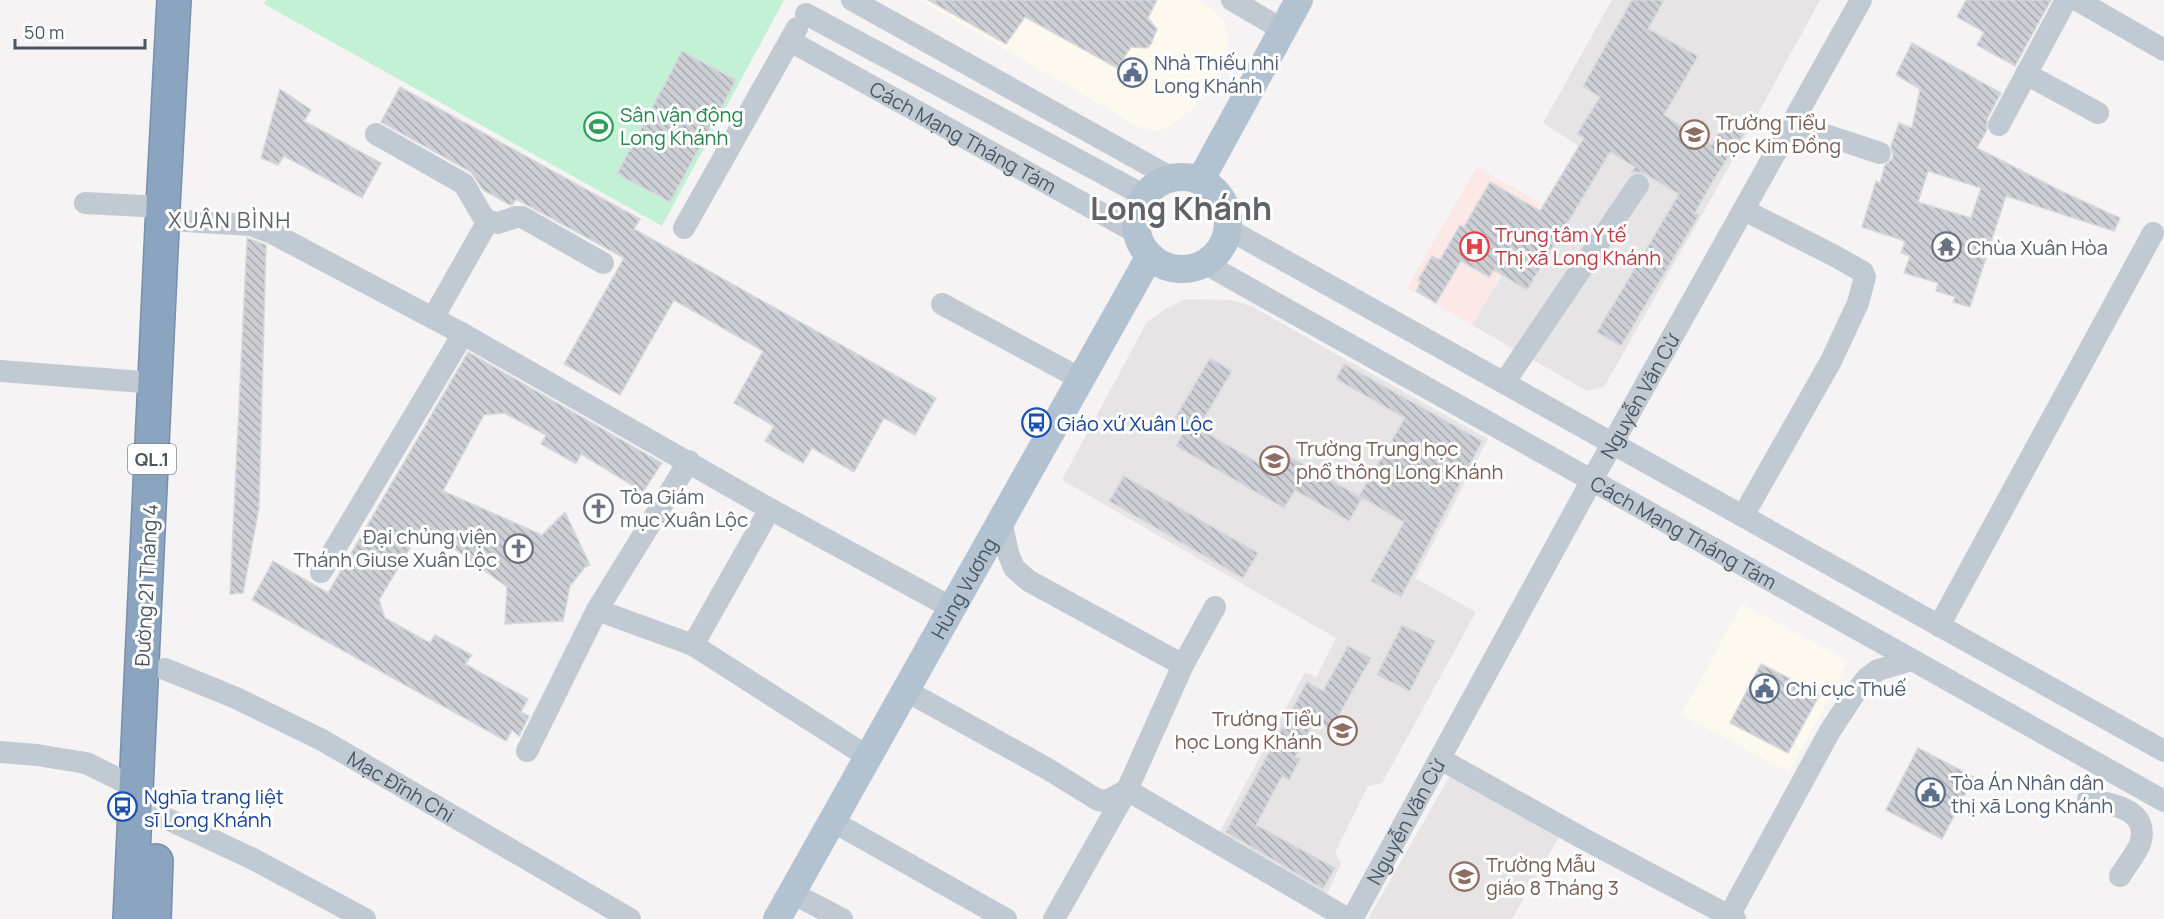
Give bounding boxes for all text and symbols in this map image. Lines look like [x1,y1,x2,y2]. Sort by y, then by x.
scale bar [15,12,146,50]
text: 50 m [24,20,64,44]
place label: Nhà Thiếu nhi Long Khánh [1154,49,1279,99]
public building icon: Nhà Thiếu nhi Long Khánh [1117,57,1149,89]
street label: Cách Mạng Tháng Tám [865,74,1061,199]
place label: Sân vận động Long Khánh [620,101,743,151]
place label: Trường Tiểu học Kim Đồng [1716,109,1841,159]
sports icon: Sân vận động Long Khánh [583,110,615,142]
school or university icon: Trường Tiểu học Kim Đồng [1679,118,1711,150]
district label: Long Khánh [1090,186,1272,230]
district label: XUÂN BÌNH [168,205,292,235]
place label: Trung tâm Y tế Thị xã Long Khánh [1495,221,1661,271]
hospital icon: Trung tâm Y tế Thị xã Long Khánh [1458,230,1490,262]
temple icon: Chùa Xuân Hòa [1930,231,1962,263]
place label: Chùa Xuân Hòa [1967,234,2108,261]
street label: Nguyễn Văn Cừ [1593,327,1686,463]
bus stop icon: Giáo xứ Xuân Lộc [1020,407,1052,439]
place label: Giáo xứ Xuân Lộc [1057,410,1213,437]
place label: Trường Trung học phổ thông Long Khánh [1296,435,1503,485]
road number: QL.1 [128,444,176,474]
school or university icon: Trường Trung học phổ thông Long Khánh [1259,444,1291,476]
street label: Cách Mạng Tháng Tám [1586,469,1782,595]
place label: Tòa Giám mục Xuân Lộc [620,483,748,533]
church icon: Tòa Giám mục Xuân Lộc [583,492,615,524]
street label: Đường 21 Tháng 4 [128,503,164,667]
place label: Đại chủng viện Thánh Giuse Xuân Lộc [293,523,497,573]
church icon: Đại chủng viện Thánh Giuse Xuân Lộc [502,532,534,564]
street label: Hùng Vương [924,532,1003,643]
public building icon: Chi cục Thuế [1749,672,1781,704]
place label: Chi cục Thuế [1786,675,1907,702]
place label: Trường Tiểu học Long Khánh [1175,705,1322,755]
school or university icon: Trường Tiểu học Long Khánh [1327,714,1359,746]
street label: Mạc Đĩnh Chi [343,744,460,828]
street label: Nguyễn Văn Cừ [1360,753,1451,889]
place label: Tòa Án Nhân dân thị xã Long Khánh [1951,769,2113,819]
public building icon: Tòa Án Nhân dân thị xã Long Khánh [1914,777,1946,809]
place label: Nghĩa trang liệt sĩ Long Khánh [144,783,284,833]
bus stop icon: Nghĩa trang liệt sĩ Long Khánh [107,791,139,823]
place label: Trường Mẫu giáo 8 Tháng 3 [1486,851,1619,901]
school or university icon: Trường Mẫu giáo 8 Tháng 3 [1449,860,1481,892]

